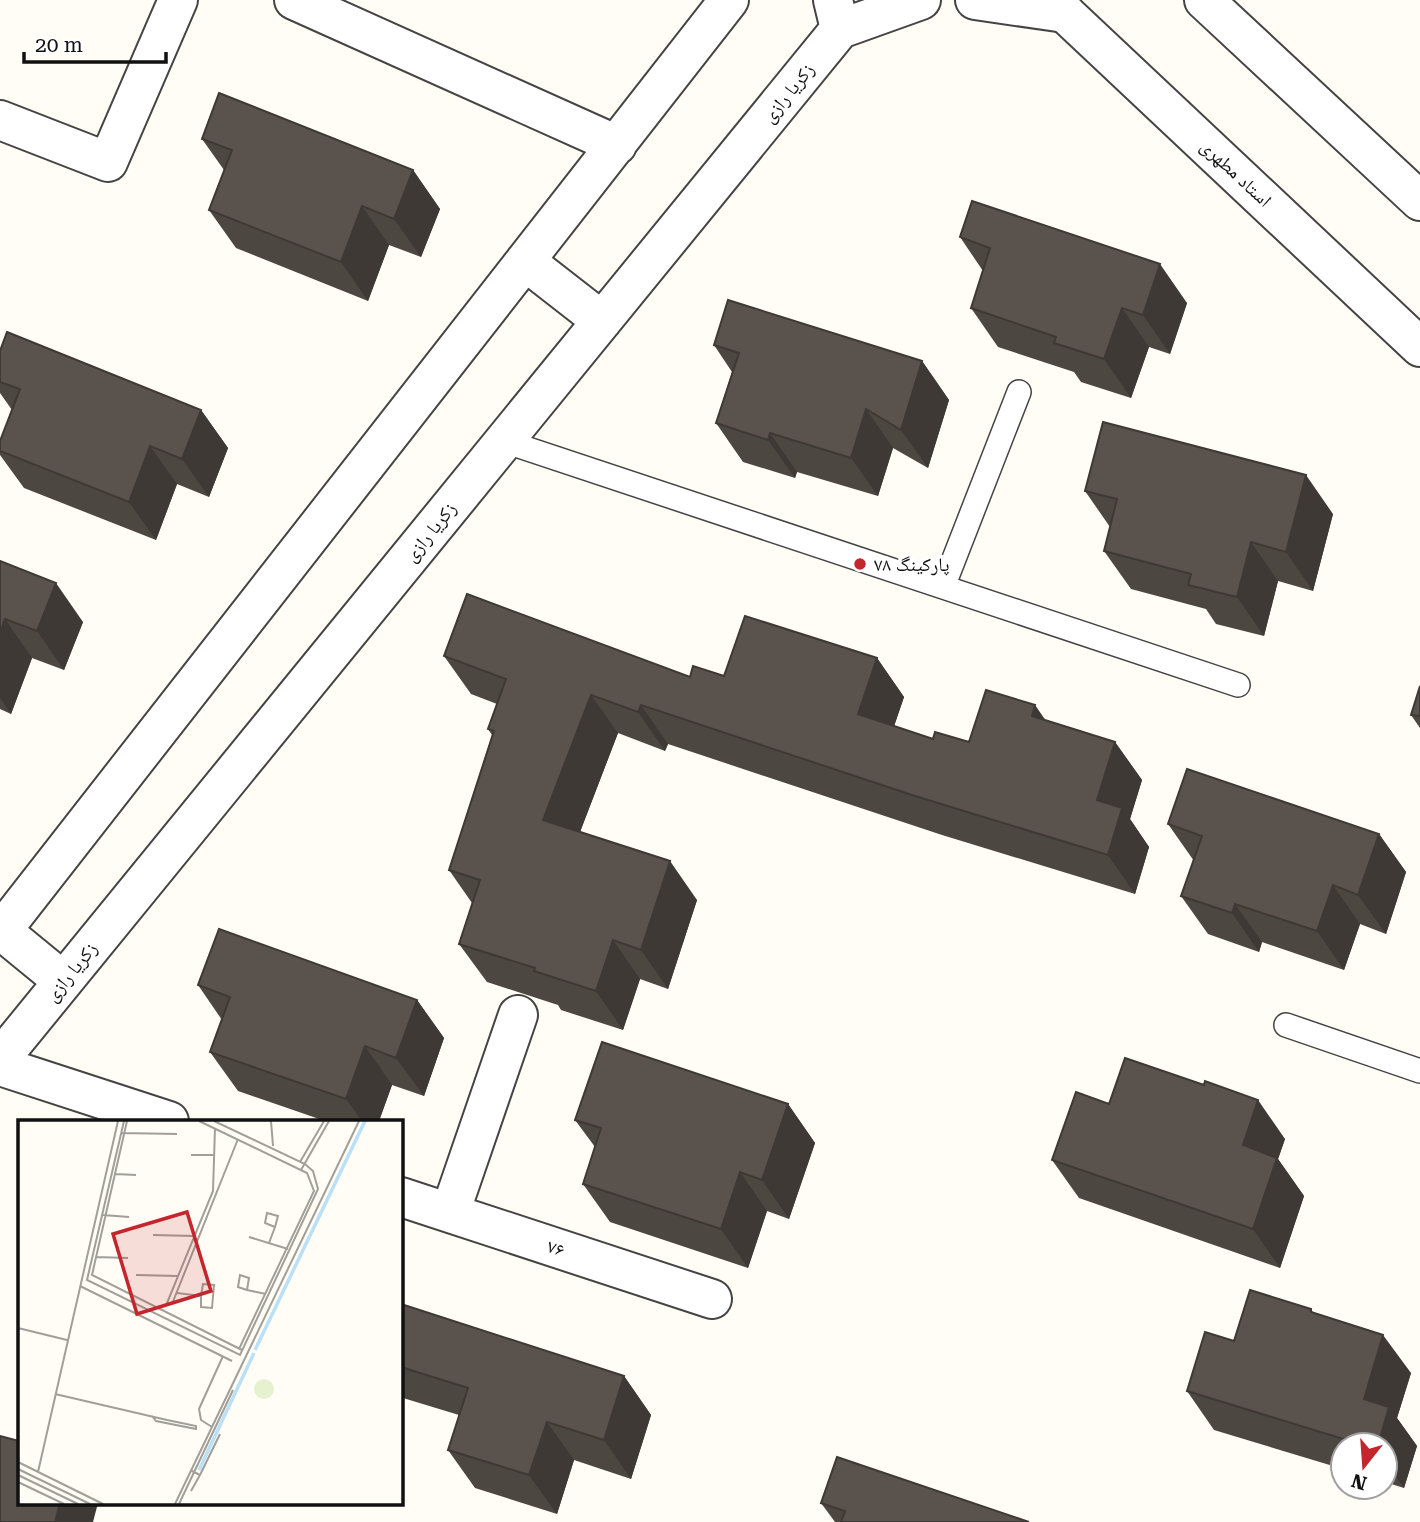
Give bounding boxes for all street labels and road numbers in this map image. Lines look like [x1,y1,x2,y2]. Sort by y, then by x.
street label: زکریا رازی [757,59,819,127]
street label: استاد مطهری [1196,134,1276,212]
street label: زکریا رازی [399,498,461,566]
street label: زکریا رازی [40,938,102,1006]
street label: ۷۶ [544,1234,568,1262]

